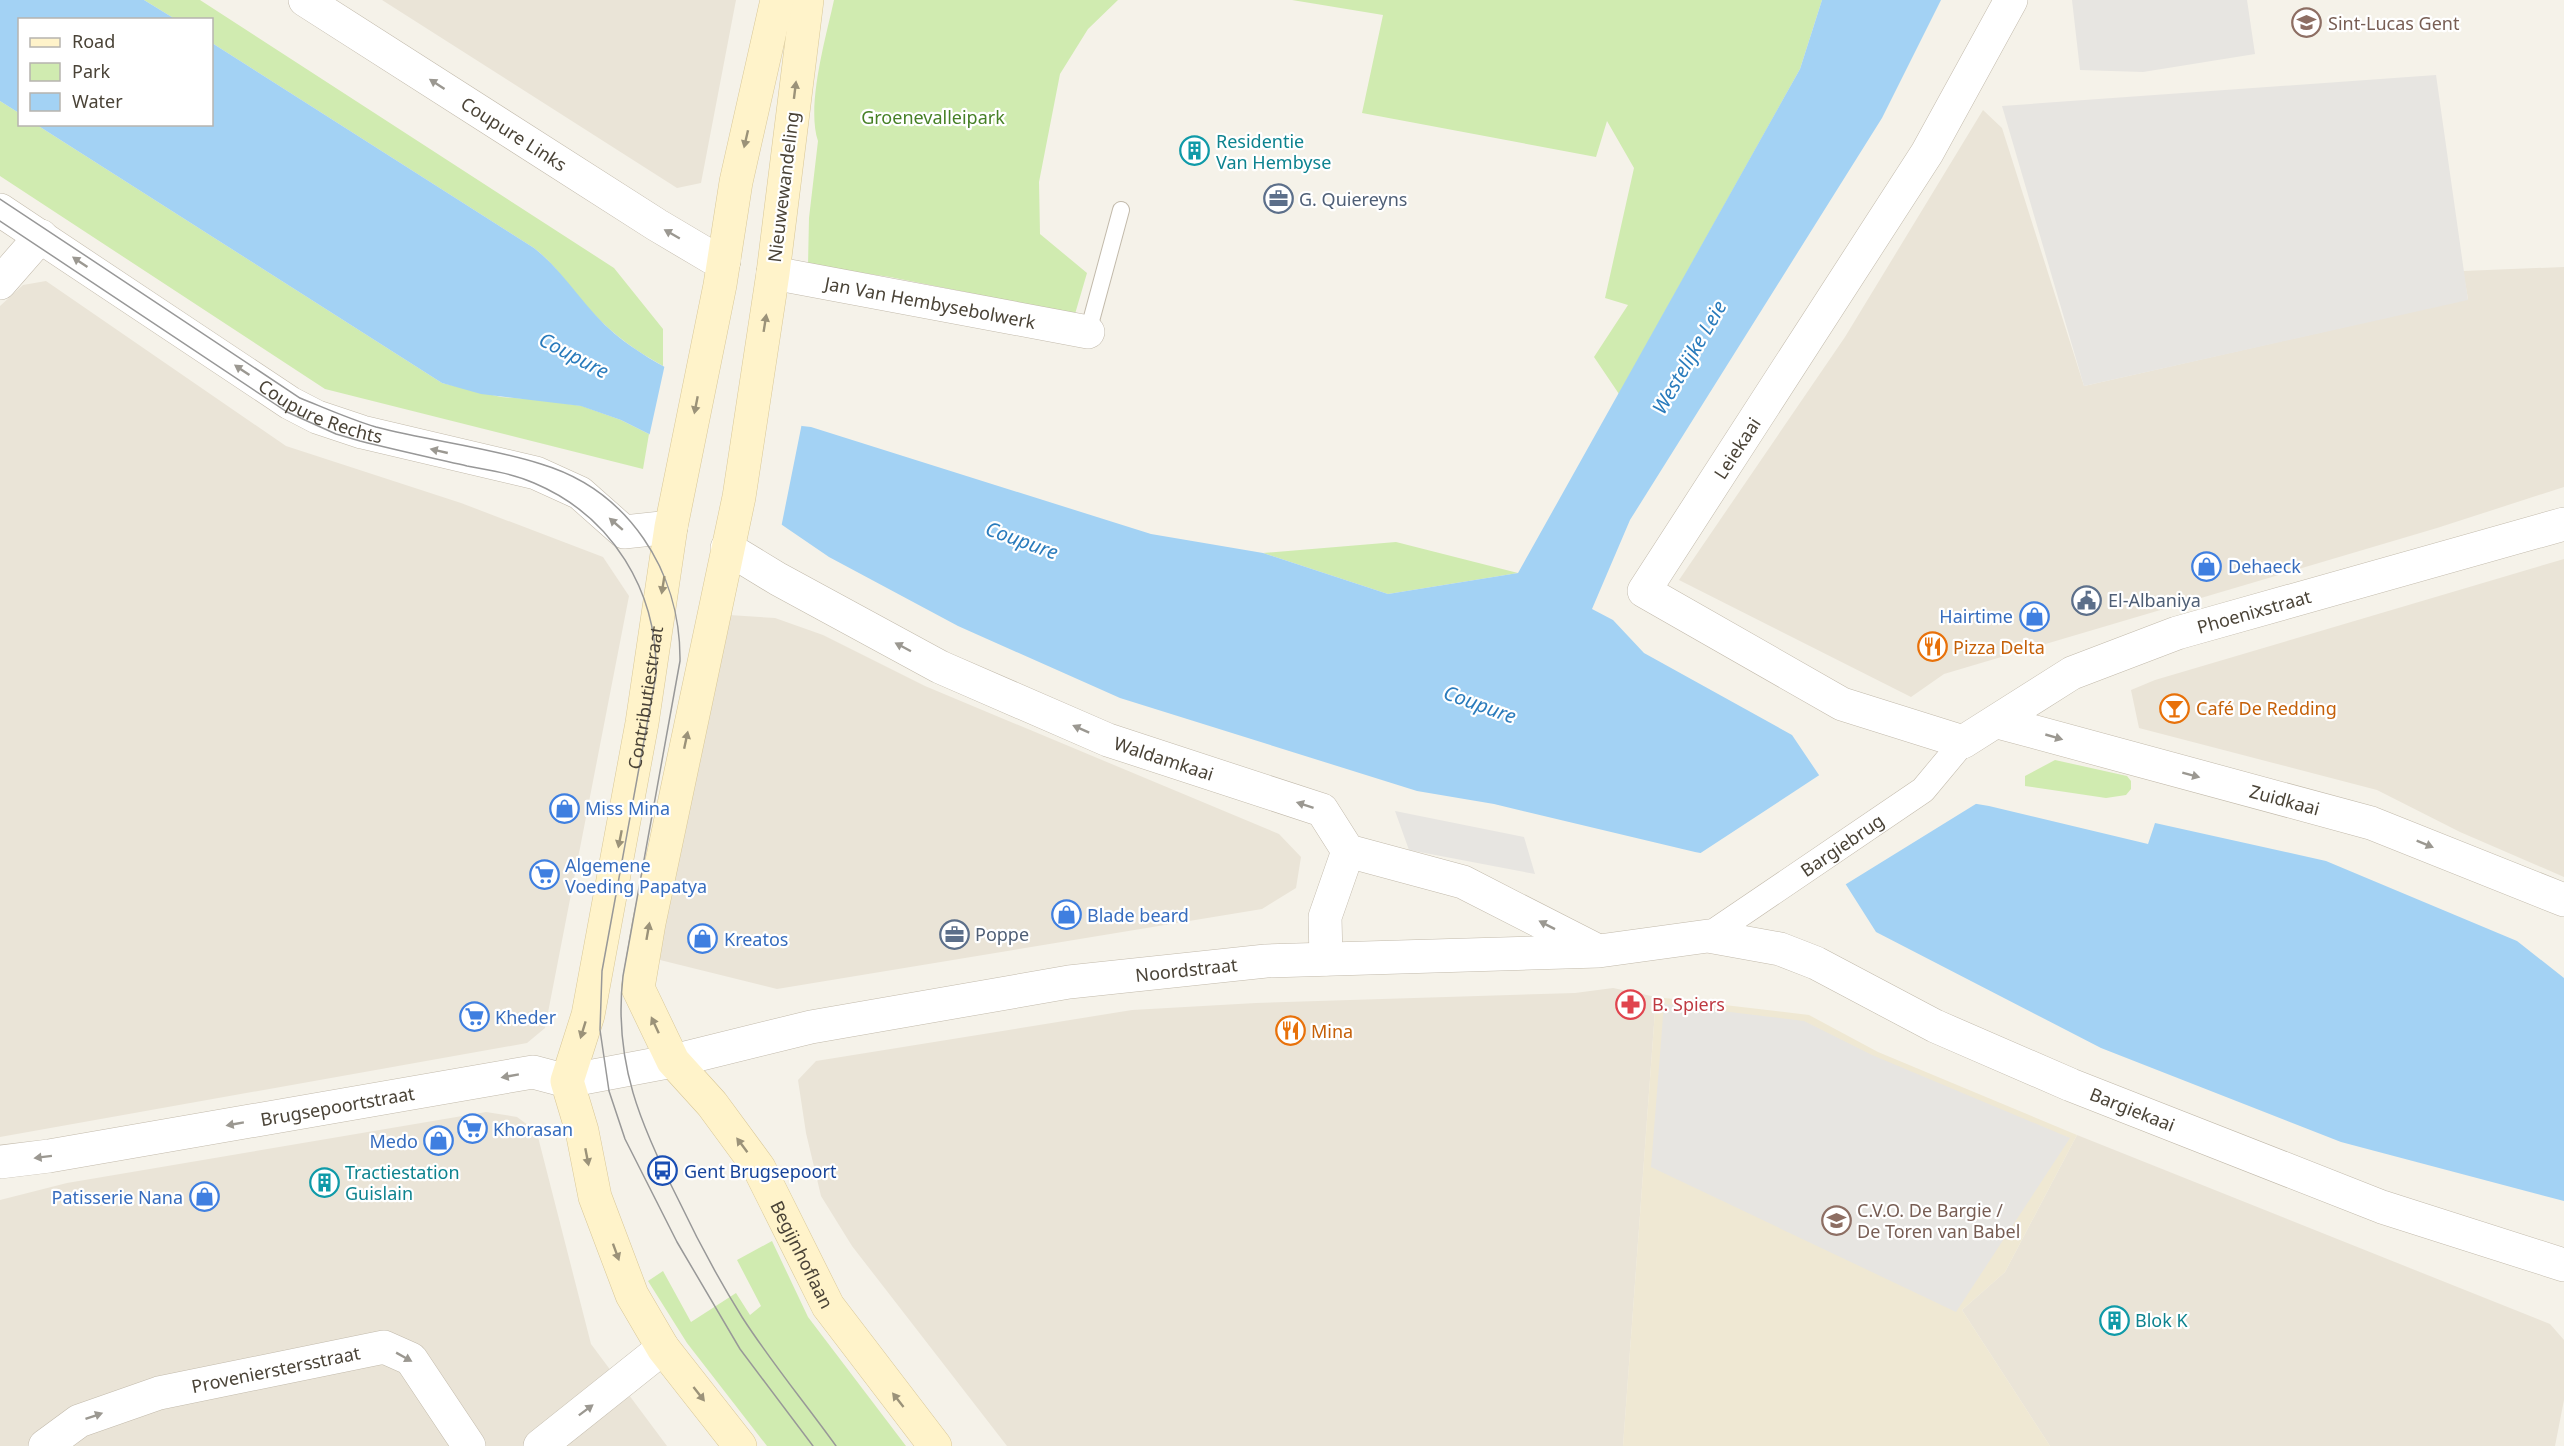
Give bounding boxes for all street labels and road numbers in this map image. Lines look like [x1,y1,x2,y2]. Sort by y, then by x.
street label: Coupure Links [457,91,571,176]
street label: Nieuwewandeling [762,110,804,264]
street label: Jan Van Hembysebolwerk [821,271,1038,334]
street label: Coupure Rechts [254,373,385,448]
street label: Leiekaai [1708,413,1766,483]
street label: Phoenixstraat [2194,584,2314,639]
street label: Contributiestraat [622,624,668,771]
street label: Waldamkaai [1111,731,1217,786]
street label: Zuidkaai [2247,779,2322,821]
street label: Bargiebrug [1796,808,1888,882]
street label: Noordstraat [1134,952,1239,987]
street label: Brugsepoortstraat [258,1081,417,1131]
street label: Bargiekaai [2086,1082,2178,1137]
street label: Begijnhoflaan [765,1196,839,1312]
street label: Provenierstersstraat [189,1340,363,1398]

